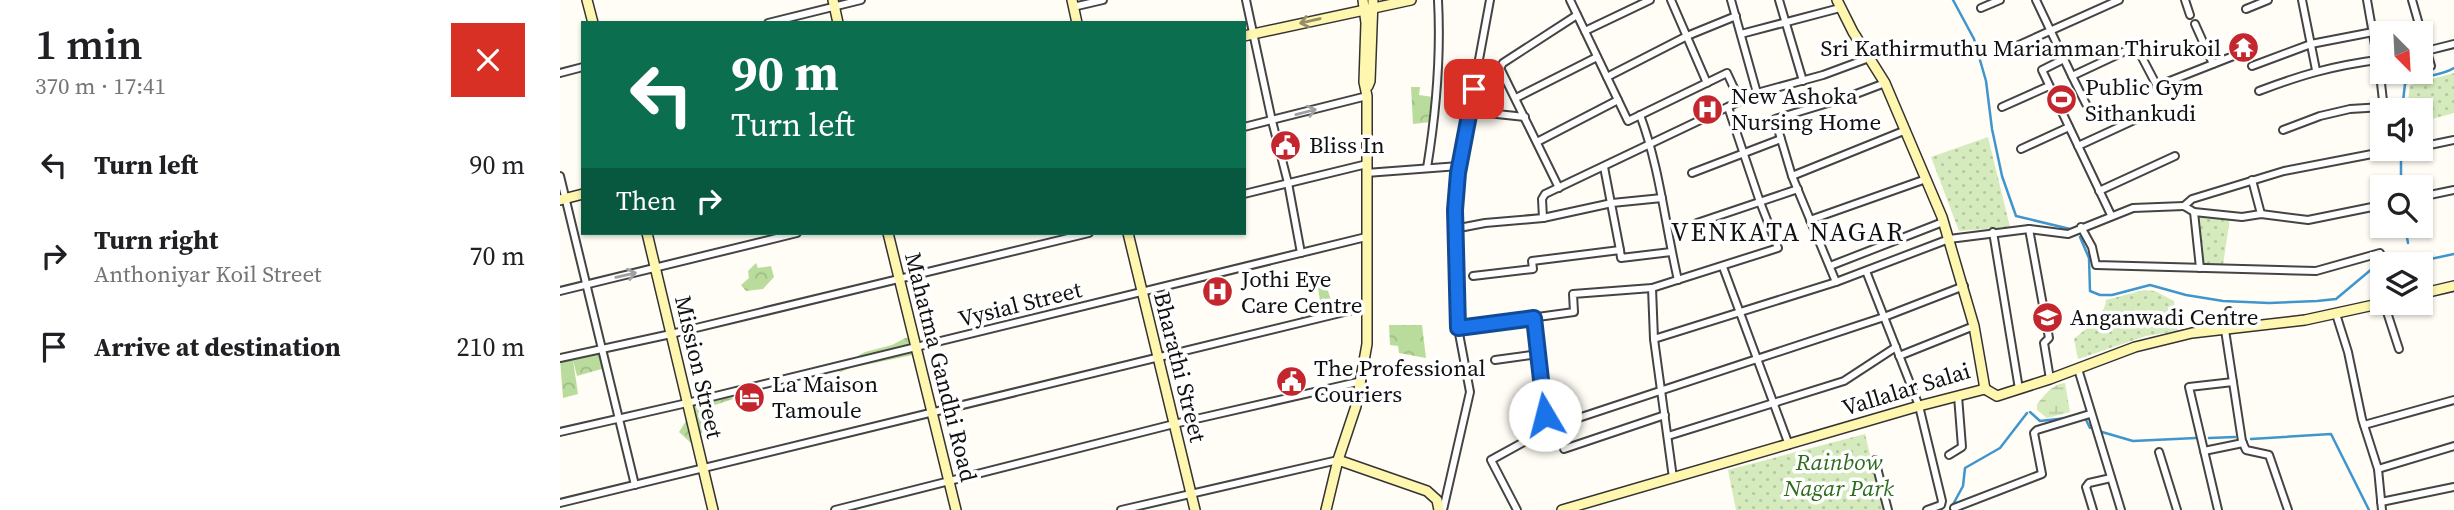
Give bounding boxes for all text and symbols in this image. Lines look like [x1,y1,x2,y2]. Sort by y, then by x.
text: 1 min [35,15,143,73]
one-way arrow [1299,15,1322,29]
north arrow [2370,21,2432,84]
map controls [2370,21,2433,315]
button: close [451,23,525,97]
temple icon: Sri Kathirmuthu Mariamman Thirukoil [2227,31,2261,65]
place label: Sri Kathirmuthu Mariamman Thirukoil [1821,32,2221,64]
text: 90 m [731,39,839,106]
icon: left [616,49,707,140]
pin [1444,59,1504,119]
text: 370 m · 17:41 [35,70,166,102]
icon: arrive [1455,70,1493,108]
place label: Public Gym Sithankudi [2085,71,2204,129]
place label: New Ashoka Nursing Home [1731,80,1881,138]
sports icon: Public Gym Sithankudi [2045,83,2079,117]
hospital icon: New Ashoka Nursing Home [1691,92,1725,126]
button: sound [2370,98,2433,161]
text: Turn left [731,103,855,147]
one-way arrow [1295,105,1317,118]
public building icon: Bliss In [1269,128,1303,162]
place label: Bliss In [1309,129,1385,161]
icon: left [35,146,73,184]
text: Turn left [94,147,198,183]
text: 90 m [470,147,525,183]
button: search [2370,175,2433,238]
icon: right [690,182,728,220]
text: Then [616,183,676,219]
district label: VENKATA NAGAR [1671,214,1905,250]
text: Turn right [94,222,218,258]
icon: right [35,237,73,275]
text: 70 m [470,238,525,274]
street label: Mahatma Gandhi Road [897,249,985,485]
button: layers [2370,252,2433,315]
text: Anthoniyar Koil Street [94,258,322,290]
place label: Jothi Eye Care Centre [1240,263,1362,321]
one-way arrow [615,268,637,281]
street label: Vysial Street [955,273,1085,335]
hospital icon: Jothi Eye Care Centre [1201,275,1235,309]
street label: Bharathi Street [1146,289,1214,446]
street label: Mission Street [667,292,731,442]
school or university icon: Anganwadi Centre [2030,300,2064,334]
place label: Anganwadi Centre [2070,301,2258,333]
icon: arrive [35,328,73,366]
text: Arrive at destination [94,329,341,365]
text: 210 m [457,329,525,365]
place label: The Professional Couriers [1314,352,1486,410]
street label: Vallalar Salai [1838,354,1974,424]
public building icon: The Professional Couriers [1274,364,1308,398]
place label: La Maison Tamoule [772,368,878,426]
position arrow [1508,378,1582,452]
hotel icon: La Maison Tamoule [732,380,766,414]
park label: Rainbow Nagar Park [1783,446,1894,504]

